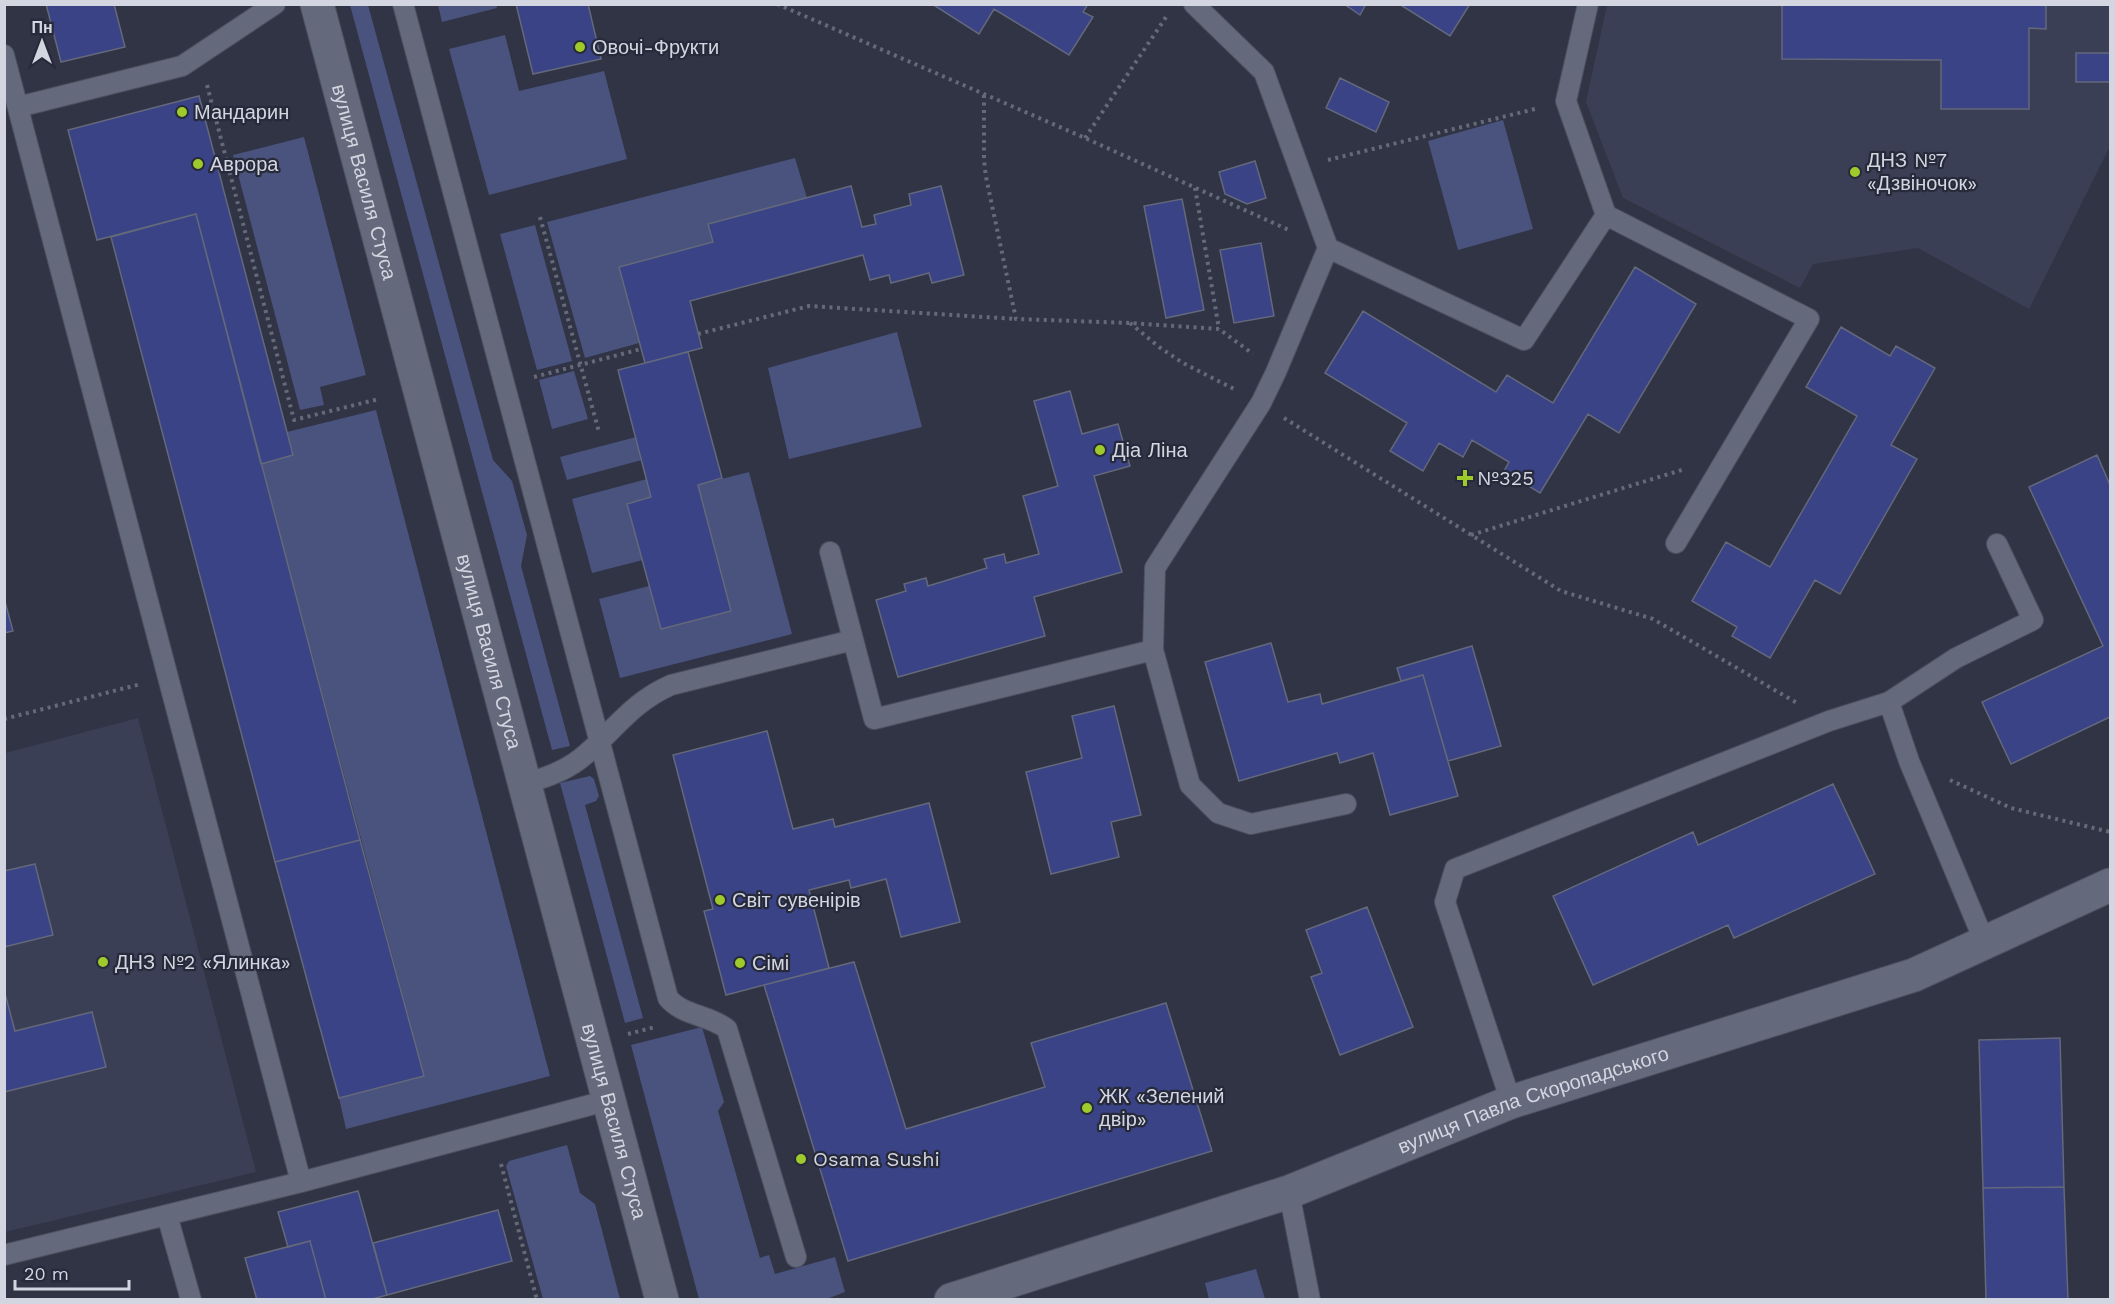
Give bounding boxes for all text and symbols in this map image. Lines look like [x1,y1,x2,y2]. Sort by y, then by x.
north arrow [12,12,72,72]
text: Пн [31,18,53,37]
place label: Овочі-Фрукти [592,35,719,59]
marker: Овочі-Фрукти [573,40,587,54]
street label: вулиця Василя Стуса [327,81,402,283]
place label: Мандарин [194,100,289,124]
marker: Мандарин [175,105,189,119]
place label: ДНЗ №7 «Дзвіночок» [1867,148,1977,195]
place label: Аврора [210,152,279,176]
marker: Аврора [191,157,205,171]
marker: ДНЗ №7 «Дзвіночок» [1848,165,1862,179]
place label: Діа Ліна [1112,438,1189,462]
marker: Діа Ліна [1093,443,1107,457]
place label: №325 [1477,466,1534,490]
marker: №325 [1458,471,1472,485]
street label: вулиця Василя Стуса [452,551,527,753]
place label: Світ сувенірів [732,888,861,912]
marker: Світ сувенірів [713,893,727,907]
place label: ДНЗ №2 «Ялинка» [115,950,291,974]
place label: Сімі [752,951,789,975]
marker: ДНЗ №2 «Ялинка» [96,955,110,969]
marker: Сімі [733,956,747,970]
street label: вулиця Василя Стуса [577,1021,652,1222]
street label: вулиця Павла Скоропадського [1394,1041,1672,1159]
place label: ЖК «Зелений двір» [1099,1084,1225,1131]
marker: ЖК «Зелений двір» [1080,1101,1094,1115]
place label: Osama Sushi [813,1147,940,1171]
marker: Osama Sushi [794,1152,808,1166]
scale bar [15,1253,129,1291]
text: 20 m [24,1263,69,1284]

